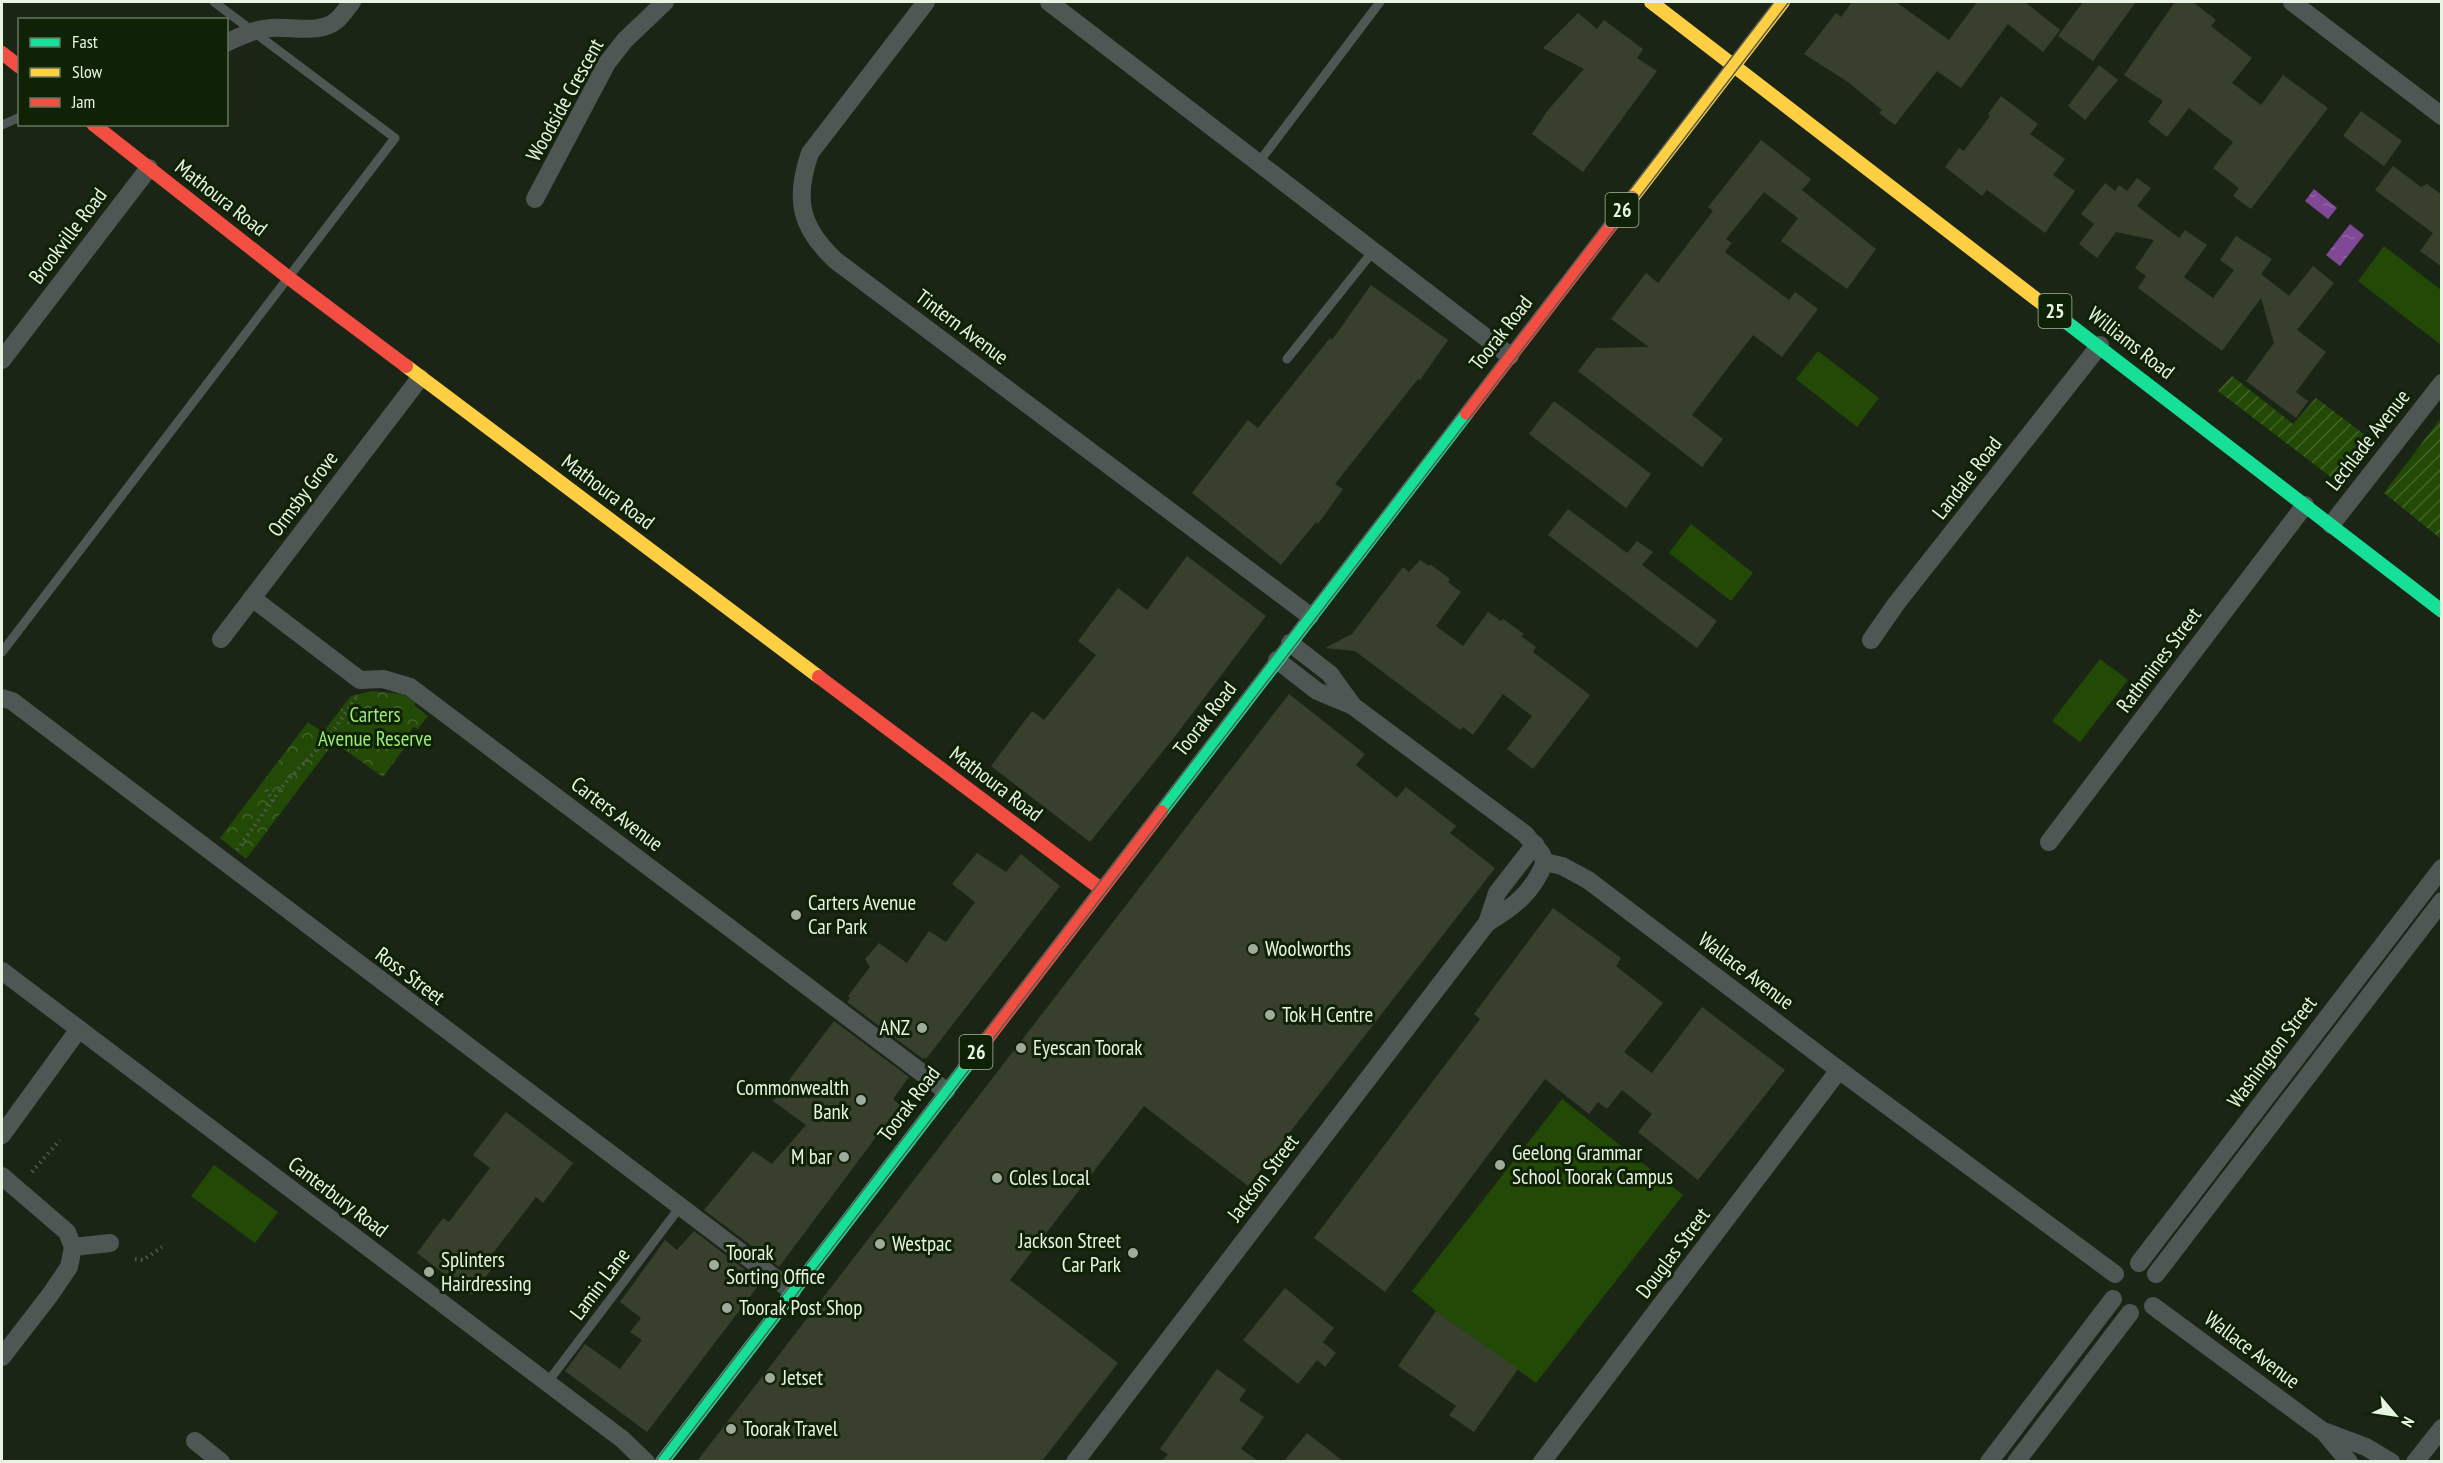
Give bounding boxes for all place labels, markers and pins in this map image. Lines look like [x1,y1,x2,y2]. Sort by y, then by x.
place label: Carters Avenue Car Park [808,889,916,940]
marker: Carters Avenue Car Park [789,908,803,922]
place label: Woolworths [1265,935,1351,962]
marker: Woolworths [1246,942,1260,956]
place label: Tok H Centre [1282,1001,1373,1028]
marker: Tok H Centre [1263,1008,1277,1022]
place label: ANZ [880,1014,910,1041]
marker: ANZ [915,1021,929,1035]
place label: Eyescan Toorak [1033,1034,1142,1061]
marker: Eyescan Toorak [1014,1041,1028,1055]
place label: Commonwealth Bank [736,1074,849,1125]
marker: Commonwealth Bank [854,1093,868,1107]
place label: Geelong Grammar School Toorak Campus [1512,1139,1673,1190]
place label: M bar [791,1143,832,1170]
marker: M bar [837,1150,851,1164]
marker: Geelong Grammar School Toorak Campus [1493,1158,1507,1172]
place label: Coles Local [1009,1164,1090,1191]
marker: Coles Local [990,1171,1004,1185]
place label: Jackson Street Car Park [1018,1227,1121,1278]
place label: Westpac [892,1230,952,1257]
marker: Westpac [873,1237,887,1251]
place label: Toorak Sorting Office [726,1239,825,1290]
place label: Splinters Hairdressing [441,1246,532,1297]
marker: Jackson Street Car Park [1126,1246,1140,1260]
marker: Toorak Sorting Office [707,1258,721,1272]
marker: Splinters Hairdressing [422,1265,436,1279]
place label: Toorak Post Shop [739,1294,862,1321]
marker: Toorak Post Shop [720,1301,734,1315]
place label: Jetset [781,1364,823,1391]
marker: Jetset [763,1371,777,1385]
place label: Toorak Travel [743,1415,838,1442]
marker: Toorak Travel [724,1422,738,1436]

